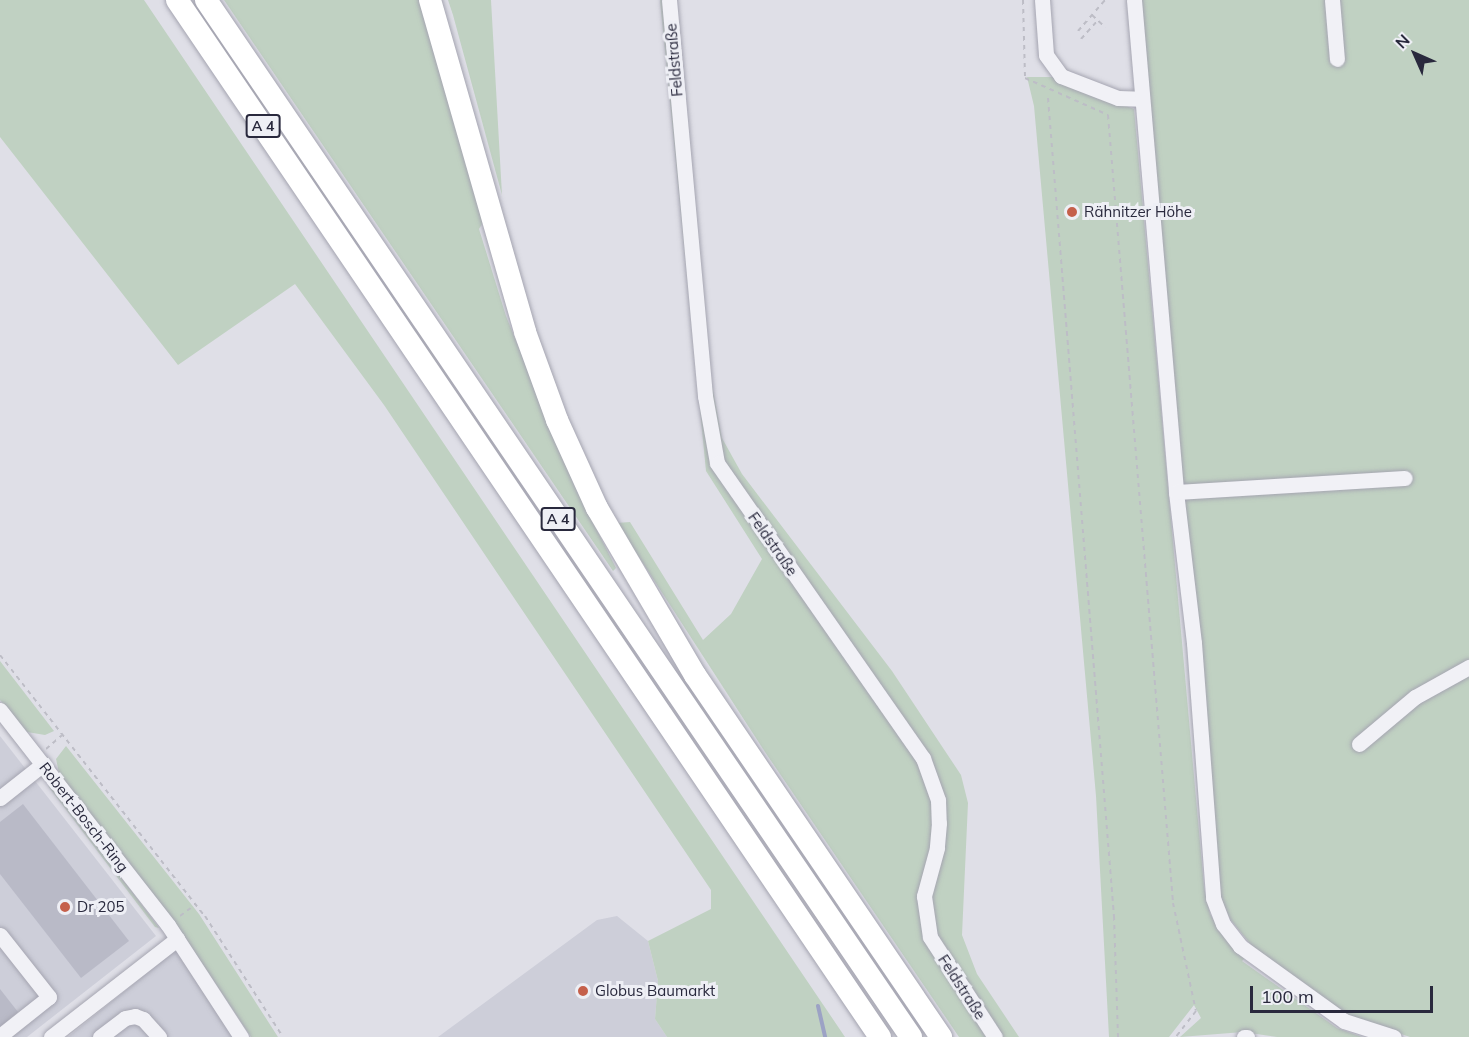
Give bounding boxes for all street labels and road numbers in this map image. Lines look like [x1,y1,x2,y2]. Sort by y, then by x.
street label: Feldstraße [662,23,686,97]
road number: A 4 [245,115,281,137]
road number: A 4 [540,508,576,530]
street label: Feldstraße [745,509,801,579]
street label: Robert-Bosch-Ring [36,759,132,875]
street label: Feldstraße [934,951,990,1023]

